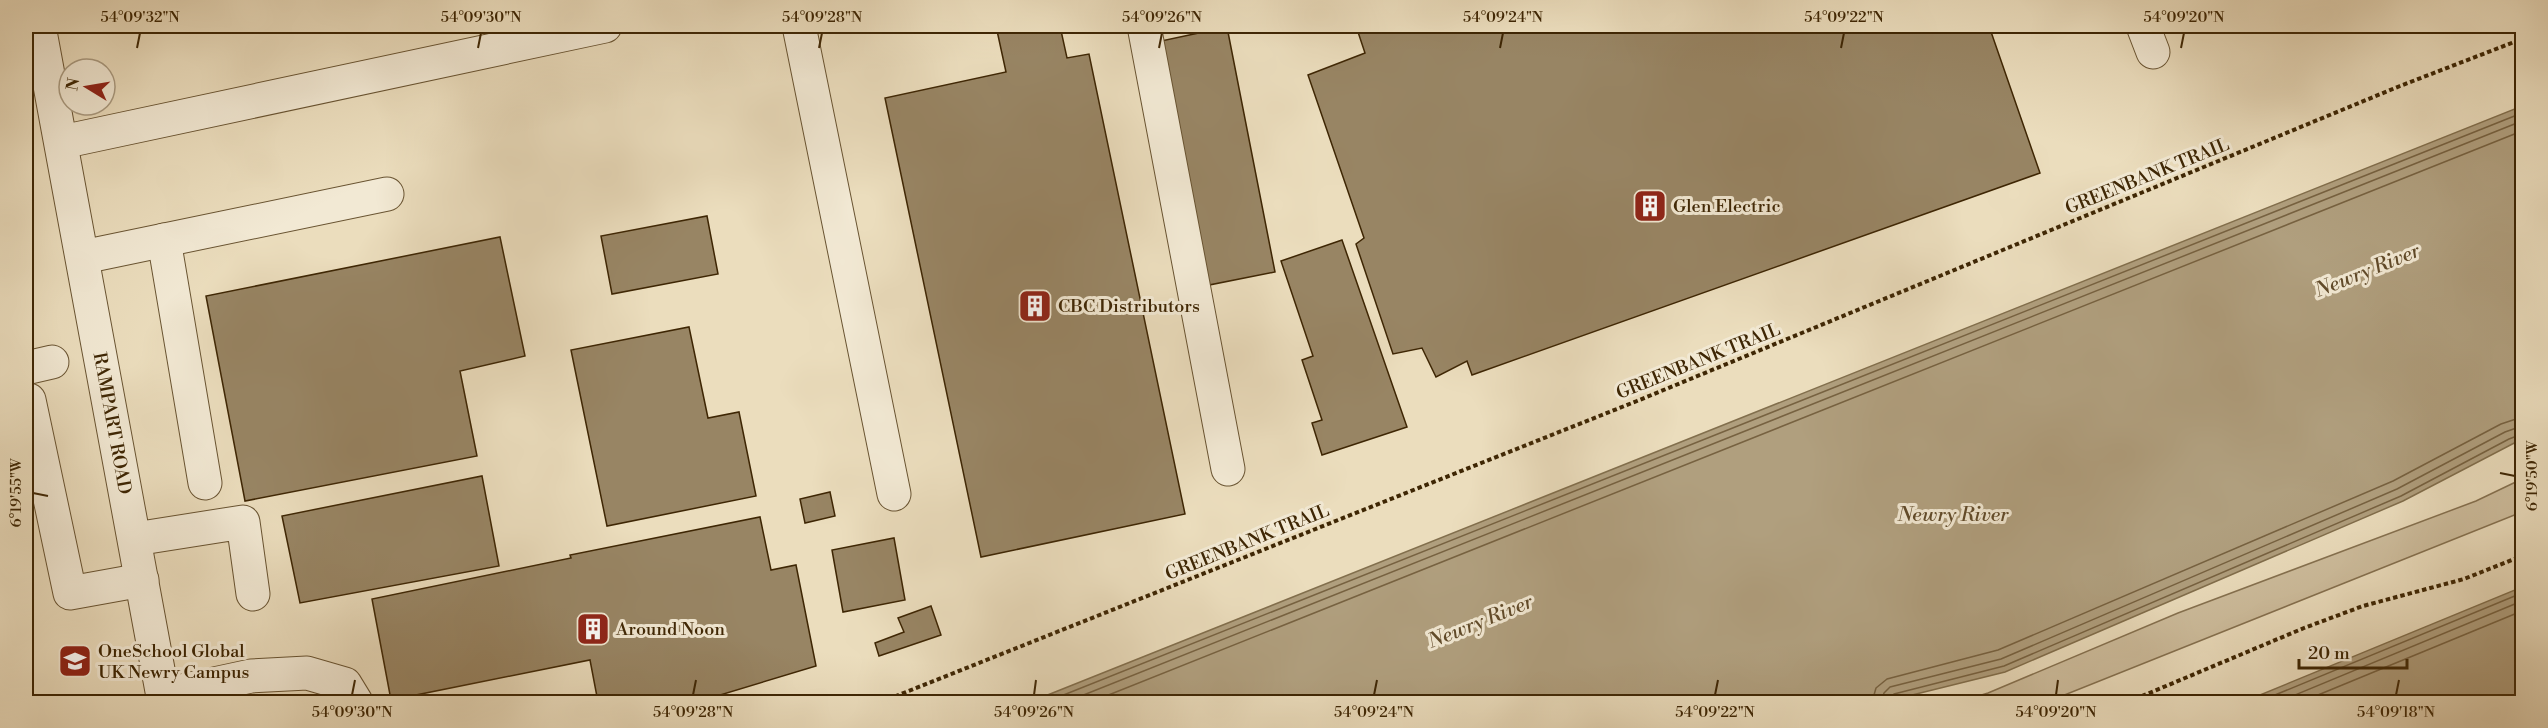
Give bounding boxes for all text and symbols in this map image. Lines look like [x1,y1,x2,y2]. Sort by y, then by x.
text: 54°09'32"N [100,8,180,27]
text: 54°09'30"N [441,8,521,27]
text: 54°09'28"N [782,8,862,27]
text: 54°09'26"N [1122,8,1202,27]
text: 54°09'24"N [1463,8,1543,27]
text: 54°09'22"N [1804,8,1884,27]
text: 54°09'20"N [2144,8,2224,27]
north arrow [57,57,117,117]
text: N [62,76,84,92]
street label: GREENBANK TRAIL [2062,133,2233,220]
building icon: Glen Electric [1632,188,1668,224]
place label: Glen Electric [1673,195,1781,218]
water label: Newry River [2310,239,2424,304]
building icon: CBC Distributors [1017,288,1053,324]
place label: CBC Distributors [1058,295,1200,318]
street label: GREENBANK TRAIL [1613,318,1784,405]
street label: RAMPART ROAD [88,350,136,496]
text: 6°19'50"W [2523,440,2542,511]
text: 6°19'55"W [7,458,26,527]
street label: GREENBANK TRAIL [1162,499,1333,586]
water label: Newry River [1896,503,2009,528]
water label: Newry River [1423,590,1537,655]
building icon: Around Noon [575,611,611,647]
place label: Around Noon [615,618,725,641]
scale bar [2299,632,2407,670]
place label: OneSchool Global UK Newry Campus [98,640,249,684]
text: 20 m [2308,642,2350,665]
school or university icon: OneSchool Global UK Newry Campus [57,643,93,679]
text: 54°09'30"N [312,703,392,722]
text: 54°09'28"N [653,703,733,722]
text: 54°09'26"N [994,703,1074,722]
text: 54°09'24"N [1334,703,1414,722]
text: 54°09'22"N [1675,703,1755,722]
text: 54°09'20"N [2016,703,2096,722]
text: 54°09'18"N [2357,703,2435,722]

